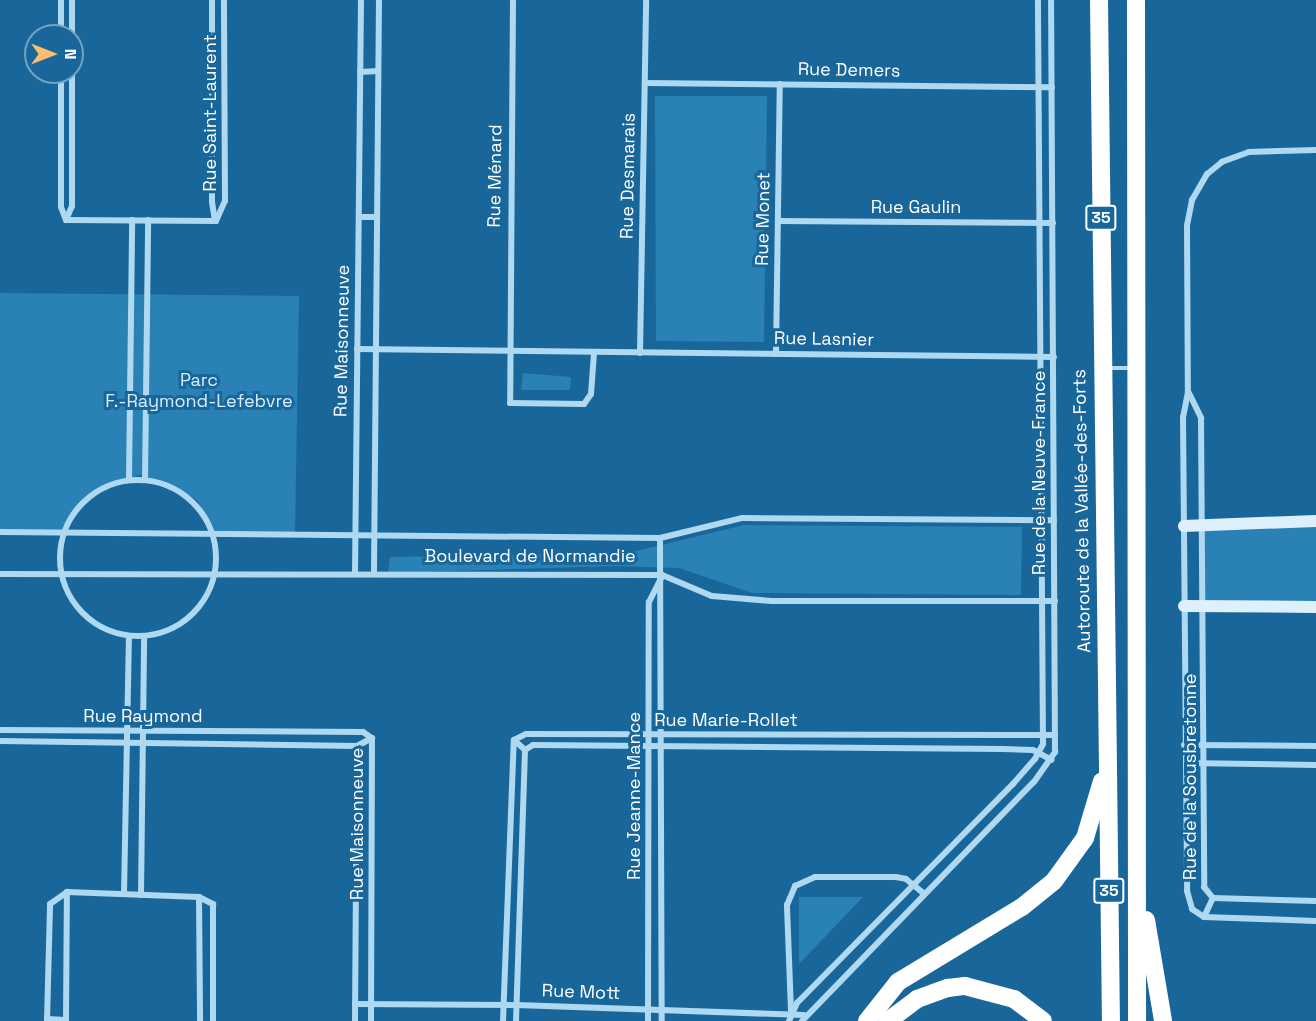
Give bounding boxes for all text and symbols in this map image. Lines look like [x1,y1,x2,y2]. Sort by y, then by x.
north arrow [24,24,84,84]
street label: Rue Saint-Laurent [199,34,221,192]
text: N [60,49,81,59]
street label: Rue Demers [798,58,900,82]
street label: Rue Desmarais [616,113,640,239]
street label: Rue Ménard [483,124,507,228]
street label: Rue Monet [751,172,775,266]
street label: Rue Gaulin [871,196,961,218]
road number: 35 [1084,205,1118,231]
street label: Rue Maisonneuve [330,265,354,417]
street label: Rue Lasnier [774,327,874,351]
street label: Autoroute de la Vallée-des-Forts [1069,369,1095,653]
park label: Parc F.-Raymond-Lefebvre [105,370,293,412]
street label: Rue de la Neuve-France [1028,371,1050,575]
street label: Boulevard de Normandie [424,545,636,567]
street label: Rue de la Sousbretonne [1179,674,1201,880]
street label: Rue Raymond [83,705,203,727]
street label: Rue Marie-Rollet [654,709,798,731]
street label: Rue Jeanne-Mance [623,712,645,880]
street label: Rue Maisonneuve [346,748,368,900]
road number: 35 [1092,878,1126,904]
street label: Rue Mott [541,980,621,1004]

